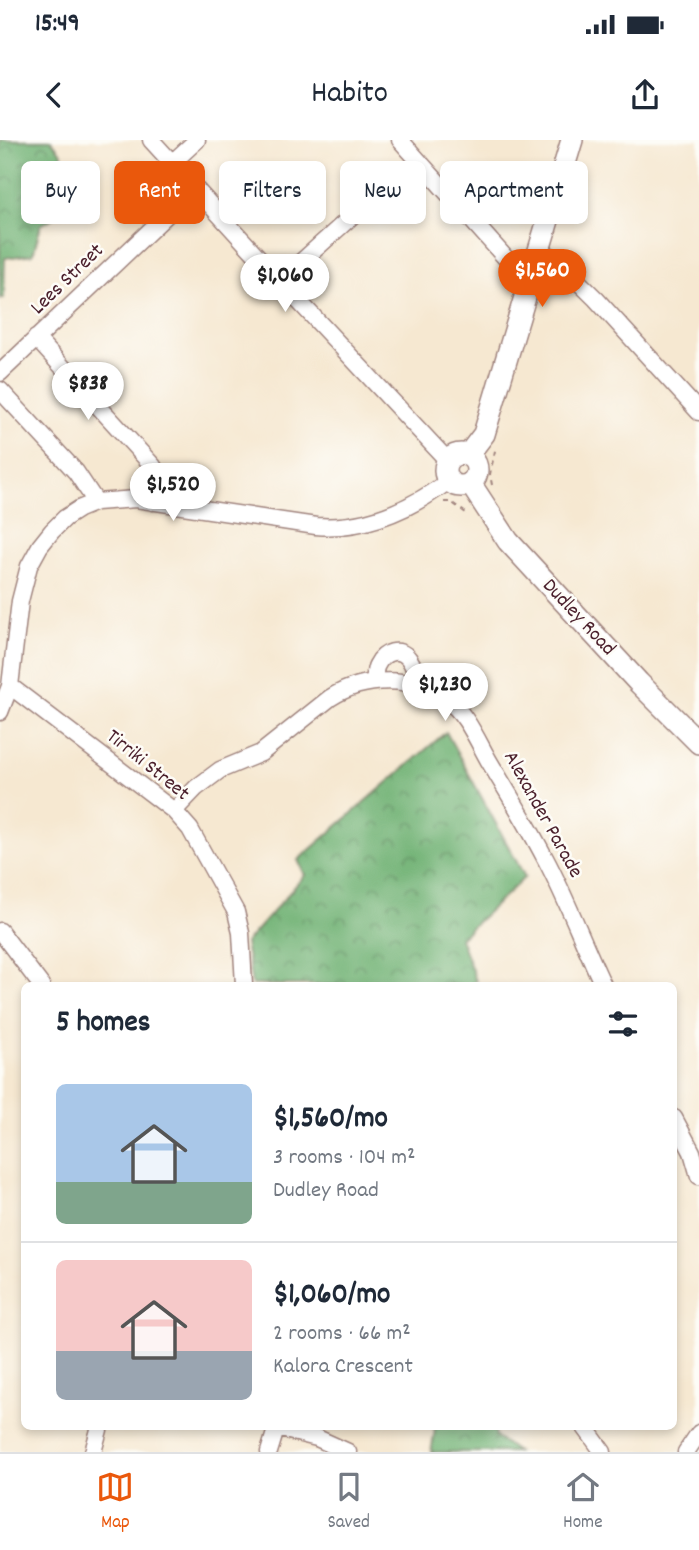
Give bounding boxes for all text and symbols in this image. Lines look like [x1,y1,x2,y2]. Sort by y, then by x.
text: 15:49 [35,6,80,43]
text: Habito [311,72,388,118]
icon: back [35,76,73,114]
icon: share [626,76,664,114]
chip: Buy [21,161,100,224]
chip: Rent [114,161,205,224]
chip: Filters [219,161,326,224]
chip: New [340,161,426,224]
chip: Apartment [440,161,588,224]
street label: Lees Street [25,237,112,323]
pin: $1,560 [485,250,599,309]
pin: $1,060 [228,254,342,314]
text: $1,560 [514,255,570,288]
text: $1,060 [256,260,314,293]
pin: $838 [47,362,129,422]
text: $838 [68,368,108,401]
pin: $1,520 [116,464,230,523]
text: $1,520 [146,469,200,502]
street label: Dudley Road [534,572,622,664]
pin: $1,230 [388,664,502,723]
text: $1,230 [418,669,472,702]
street label: Tirriki Street [99,723,195,809]
street label: Alexander Parade [495,746,589,884]
text: 5 homes [56,1003,150,1046]
icon: filters [604,1005,642,1043]
text: $1,560/mo [273,1099,388,1142]
icon: home [112,1112,196,1196]
text: 3 rooms · 104 m² [273,1142,415,1175]
text: Dudley Road [273,1175,379,1208]
text: $1,060/mo [273,1275,390,1318]
icon: home [112,1288,196,1372]
text: 2 rooms · 66 m² [273,1318,411,1351]
text: Kalora Crescent [273,1351,413,1384]
tab: Map [96,1468,134,1537]
tab: Saved [327,1468,370,1537]
tab: Home [563,1468,603,1537]

